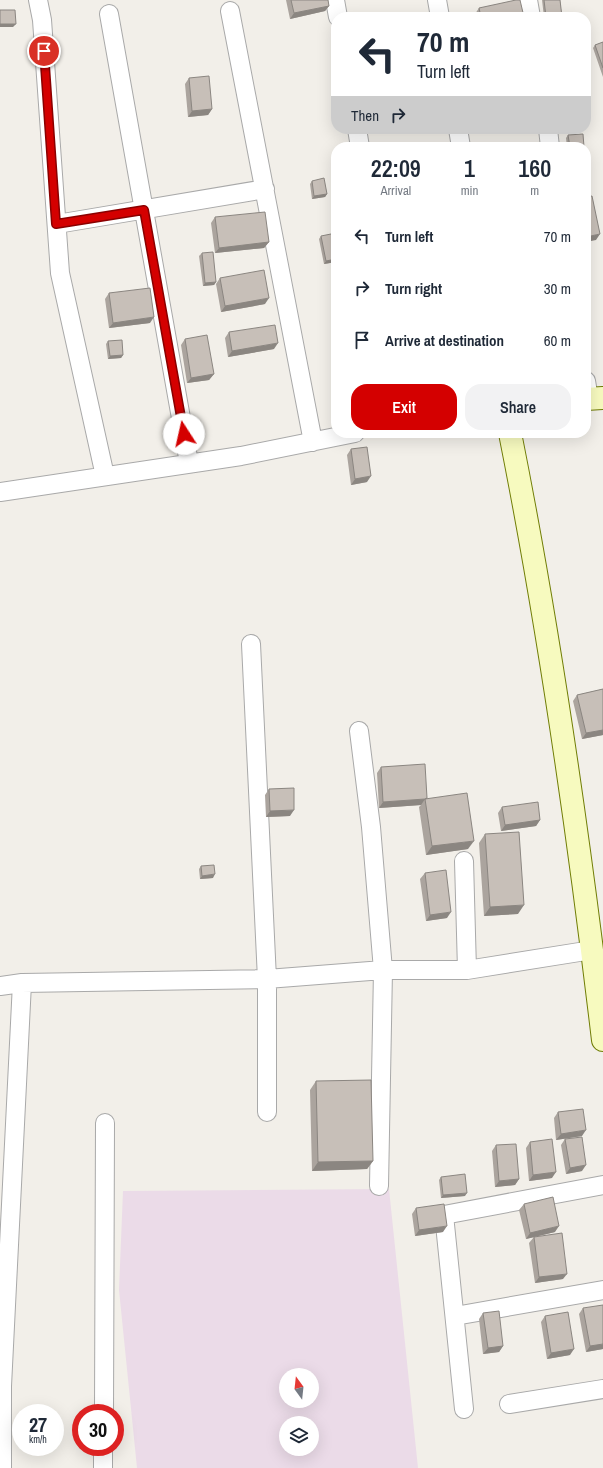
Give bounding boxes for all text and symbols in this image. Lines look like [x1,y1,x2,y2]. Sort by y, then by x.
text: 70 m [417,23,469,61]
icon: left [351,28,403,80]
pin [27,34,61,68]
icon: arrive [33,40,55,62]
text: Turn left [417,59,470,84]
icon: right [387,104,409,126]
text: Then [351,105,379,126]
text: 22:09 [371,152,421,184]
text: 1 [464,152,475,184]
text: 160 [518,152,551,184]
text: Arrival [380,182,411,199]
text: min [461,182,478,199]
text: m [530,182,539,199]
icon: left [351,225,373,247]
text: Turn left [385,226,433,247]
text: 70 m [544,226,571,247]
icon: right [351,277,373,299]
text: Turn right [385,278,442,299]
text: 30 m [544,278,571,299]
icon: arrive [351,329,373,351]
text: Arrive at destination [385,330,504,351]
text: 60 m [544,330,571,351]
button: Exit [351,384,457,430]
button: Share [465,384,571,430]
position arrow [163,413,205,455]
north arrow [279,1368,319,1408]
map controls [279,1368,319,1456]
speed limit sign: 30 [72,1404,124,1456]
text: 27 [29,1411,47,1438]
button: layers [279,1416,319,1456]
text: km/h [29,1433,47,1446]

